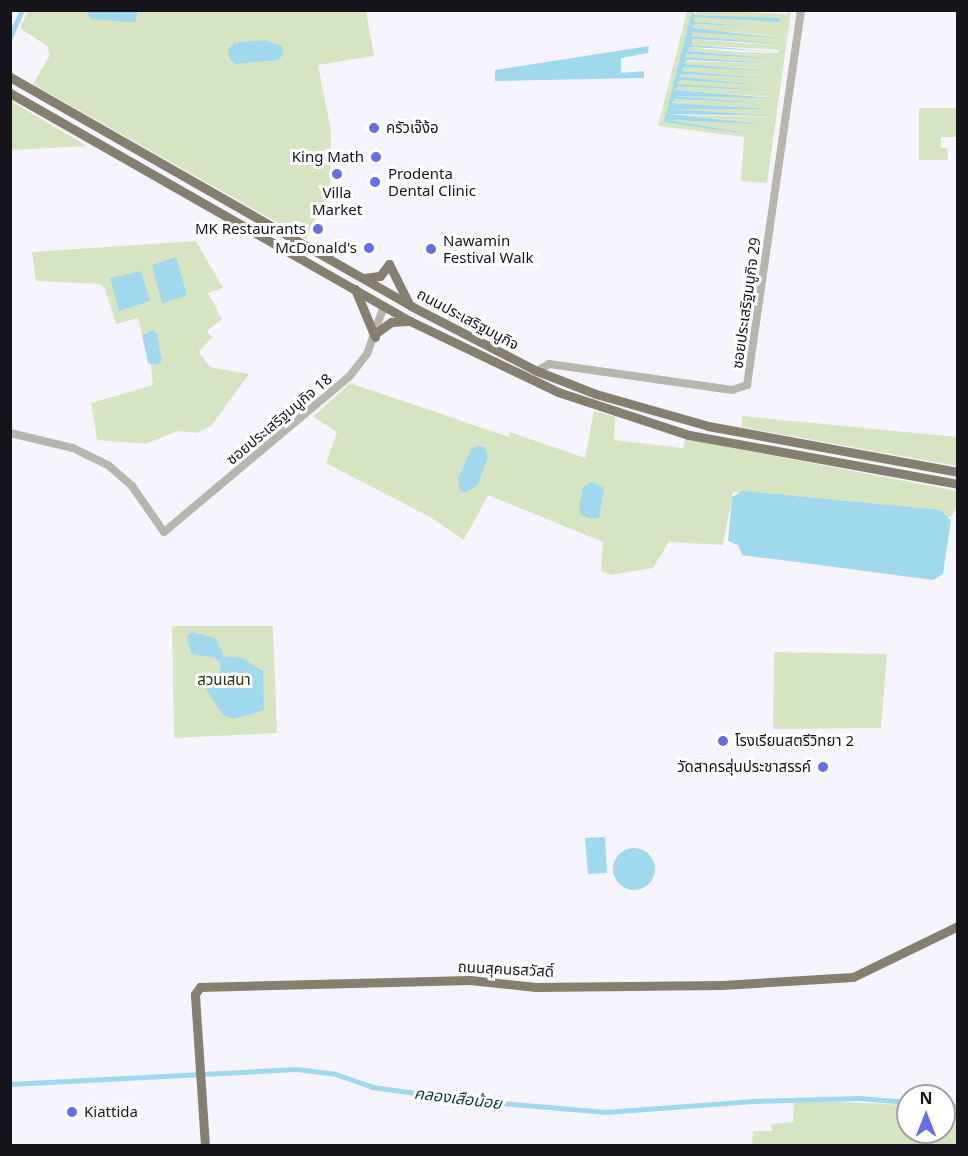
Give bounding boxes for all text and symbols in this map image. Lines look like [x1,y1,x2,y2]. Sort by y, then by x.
place label: ครัวเจ๊ง้อ [386,119,439,137]
marker: ครัวเจ๊ง้อ [367,121,381,135]
place label: King Math [292,148,364,166]
marker: King Math [369,150,383,164]
place label: Prodenta Dental Clinic [388,164,476,199]
marker: Villa Market [330,167,344,181]
marker: Prodenta Dental Clinic [366,173,384,191]
place label: Villa Market [312,183,362,218]
place label: MK Restaurants [195,220,306,238]
marker: MK Restaurants [311,222,325,236]
place label: Nawamin Festival Walk [443,231,533,266]
street label: ซอยประเสริฐมนูกิจ 29 [728,236,764,370]
place label: McDonald's [275,239,357,257]
marker: McDonald's [362,241,376,255]
marker: Nawamin Festival Walk [424,242,438,256]
street label: ถนนประเสริฐมนูกิจ [414,285,522,353]
street label: ซอยประเสริฐมนูกิจ 18 [223,370,335,468]
park label: สวนเสนา [197,671,251,689]
place label: โรงเรียนสตรีวิทยา 2 [735,732,854,750]
marker: โรงเรียนสตรีวิทยา 2 [716,734,730,748]
place label: วัดสาครสุ่นประชาสรรค์ [677,758,811,776]
marker: วัดสาครสุ่นประชาสรรค์ [816,760,830,774]
street label: ถนนสุคนธสวัสดิ์ [457,957,555,981]
water label: คลองเสือน้อย [413,1083,503,1113]
north arrow [896,1084,956,1144]
text: N [919,1087,933,1109]
place label: Kiattida [84,1103,138,1121]
marker: Kiattida [65,1105,79,1119]

